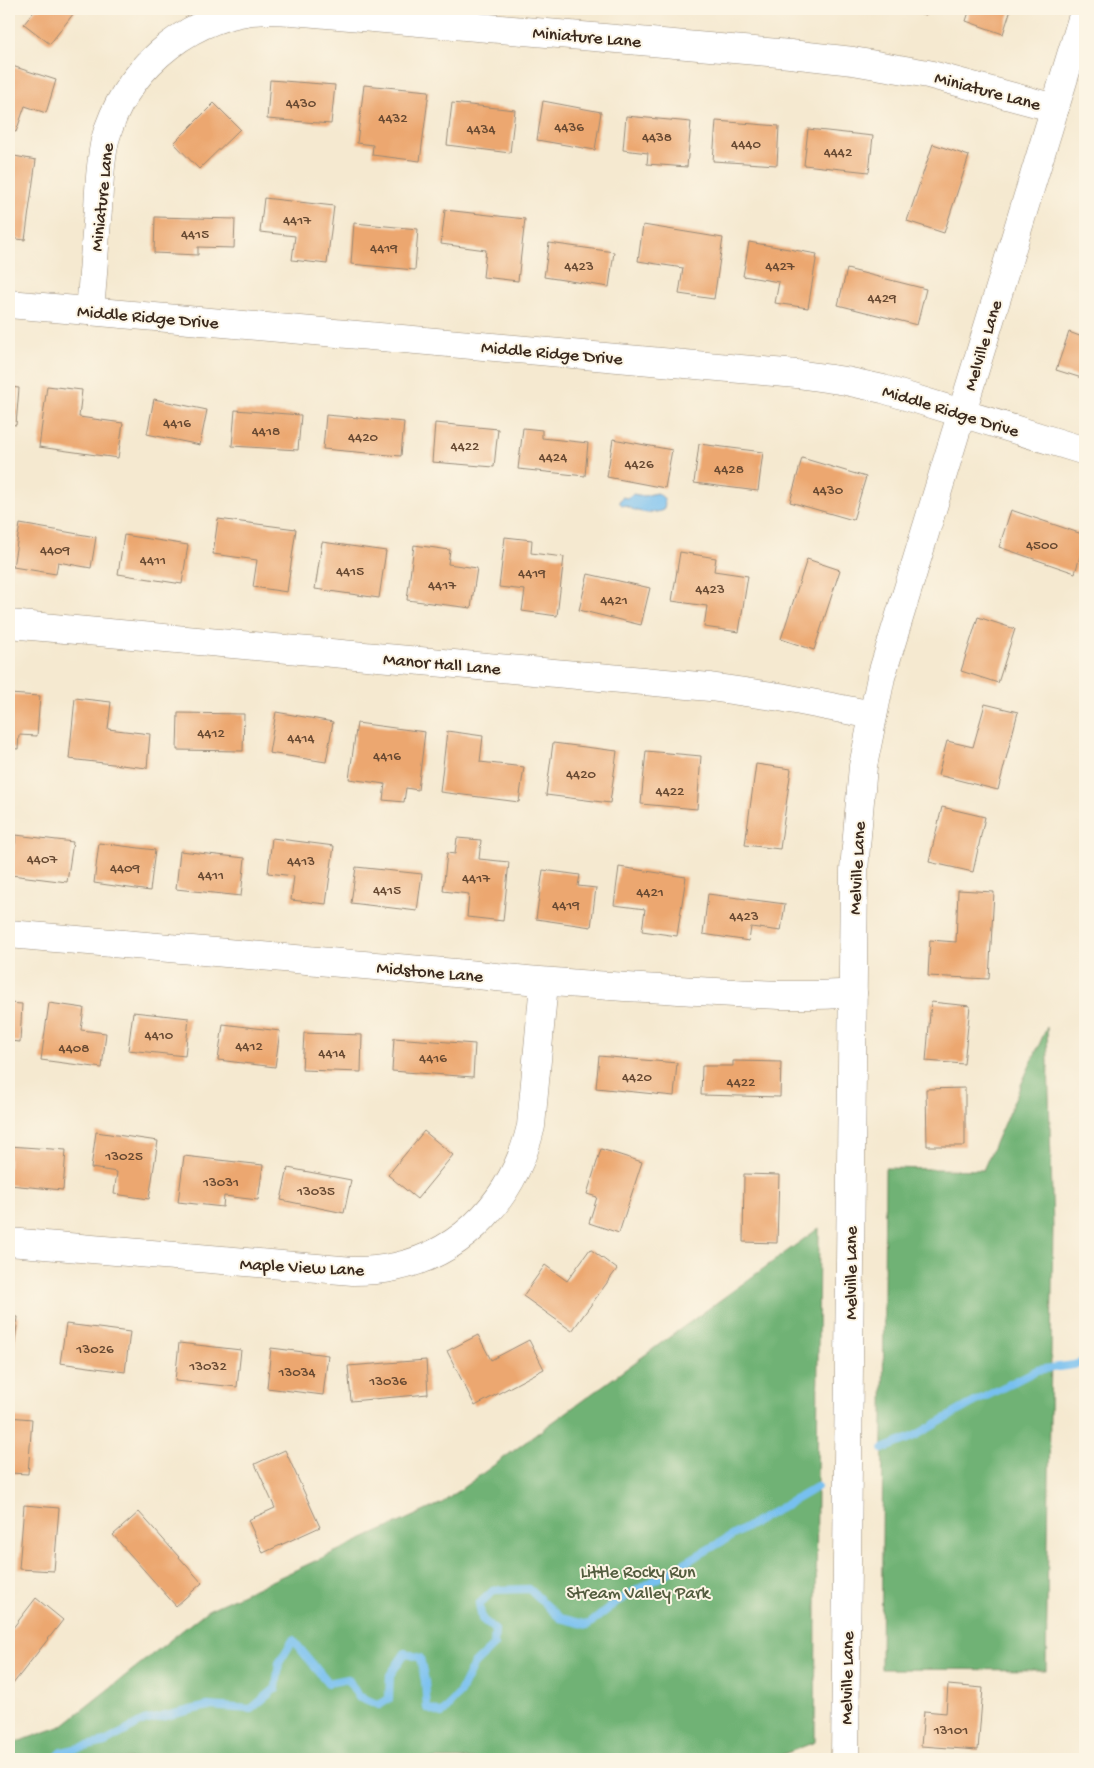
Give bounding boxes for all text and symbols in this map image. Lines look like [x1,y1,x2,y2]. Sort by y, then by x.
street label: Miniature Lane [532,23,643,54]
street label: Miniature Lane [932,68,1043,117]
house number: 4430 [286,95,317,113]
house number: 4432 [378,110,408,128]
house number: 4436 [554,119,584,137]
house number: 4434 [466,121,496,139]
house number: 4438 [642,129,672,147]
house number: 4440 [731,136,761,154]
street label: Miniature Lane [87,141,120,253]
house number: 4442 [824,144,852,162]
house number: 4417 [283,212,312,230]
house number: 4415 [181,226,209,244]
house number: 4419 [370,240,398,258]
house number: 4423 [564,258,594,276]
house number: 4427 [765,258,796,276]
house number: 4429 [867,290,897,308]
street label: Melville Lane [961,297,1008,394]
street label: Middle Ridge Drive [76,302,220,335]
street label: Middle Ridge Drive [480,338,624,371]
street label: Middle Ridge Drive [879,382,1022,443]
house number: 4416 [163,415,191,433]
house number: 4418 [252,423,280,441]
house number: 4420 [348,429,379,447]
house number: 4422 [451,438,479,456]
house number: 4424 [539,449,567,467]
house number: 4426 [624,456,654,474]
house number: 4428 [714,461,744,479]
house number: 4430 [813,482,844,500]
house number: 4500 [1026,537,1058,555]
house number: 4409 [40,542,71,560]
house number: 4411 [140,552,166,570]
house number: 4415 [336,563,364,581]
house number: 4419 [518,565,546,583]
house number: 4417 [428,577,457,595]
house number: 4423 [695,581,725,599]
house number: 4421 [600,592,628,610]
street label: Manor Hall Lane [382,650,502,681]
house number: 4412 [197,725,225,743]
house number: 4414 [287,730,315,748]
house number: 4416 [373,748,401,766]
house number: 4420 [566,766,597,784]
house number: 4422 [656,783,684,801]
street label: Melville Lane [846,820,871,915]
house number: 4407 [27,851,58,869]
house number: 4413 [287,853,315,871]
house number: 4409 [110,860,141,878]
house number: 4411 [198,867,224,885]
house number: 4417 [462,870,491,888]
house number: 4415 [373,882,401,900]
house number: 4421 [636,884,664,902]
house number: 4419 [552,897,580,915]
house number: 4423 [729,908,759,926]
street label: Midstone Lane [376,958,485,989]
house number: 4410 [145,1027,174,1045]
house number: 4412 [235,1038,263,1056]
house number: 4408 [59,1040,89,1058]
house number: 4414 [318,1045,346,1063]
house number: 4416 [419,1050,447,1068]
house number: 4420 [622,1069,653,1087]
house number: 4422 [727,1074,755,1092]
house number: 13025 [104,1148,143,1166]
house number: 13031 [202,1174,239,1192]
house number: 13035 [296,1183,335,1201]
street label: Melville Lane [842,1226,863,1320]
street label: Maple View Lane [239,1255,365,1282]
house number: 13026 [75,1341,114,1359]
house number: 13032 [188,1358,227,1376]
house number: 13034 [277,1364,316,1382]
house number: 13036 [368,1373,407,1391]
park label: Little Rocky Run Stream Valley Park [566,1563,712,1605]
street label: Melville Lane [837,1630,860,1725]
house number: 13101 [933,1722,968,1740]

